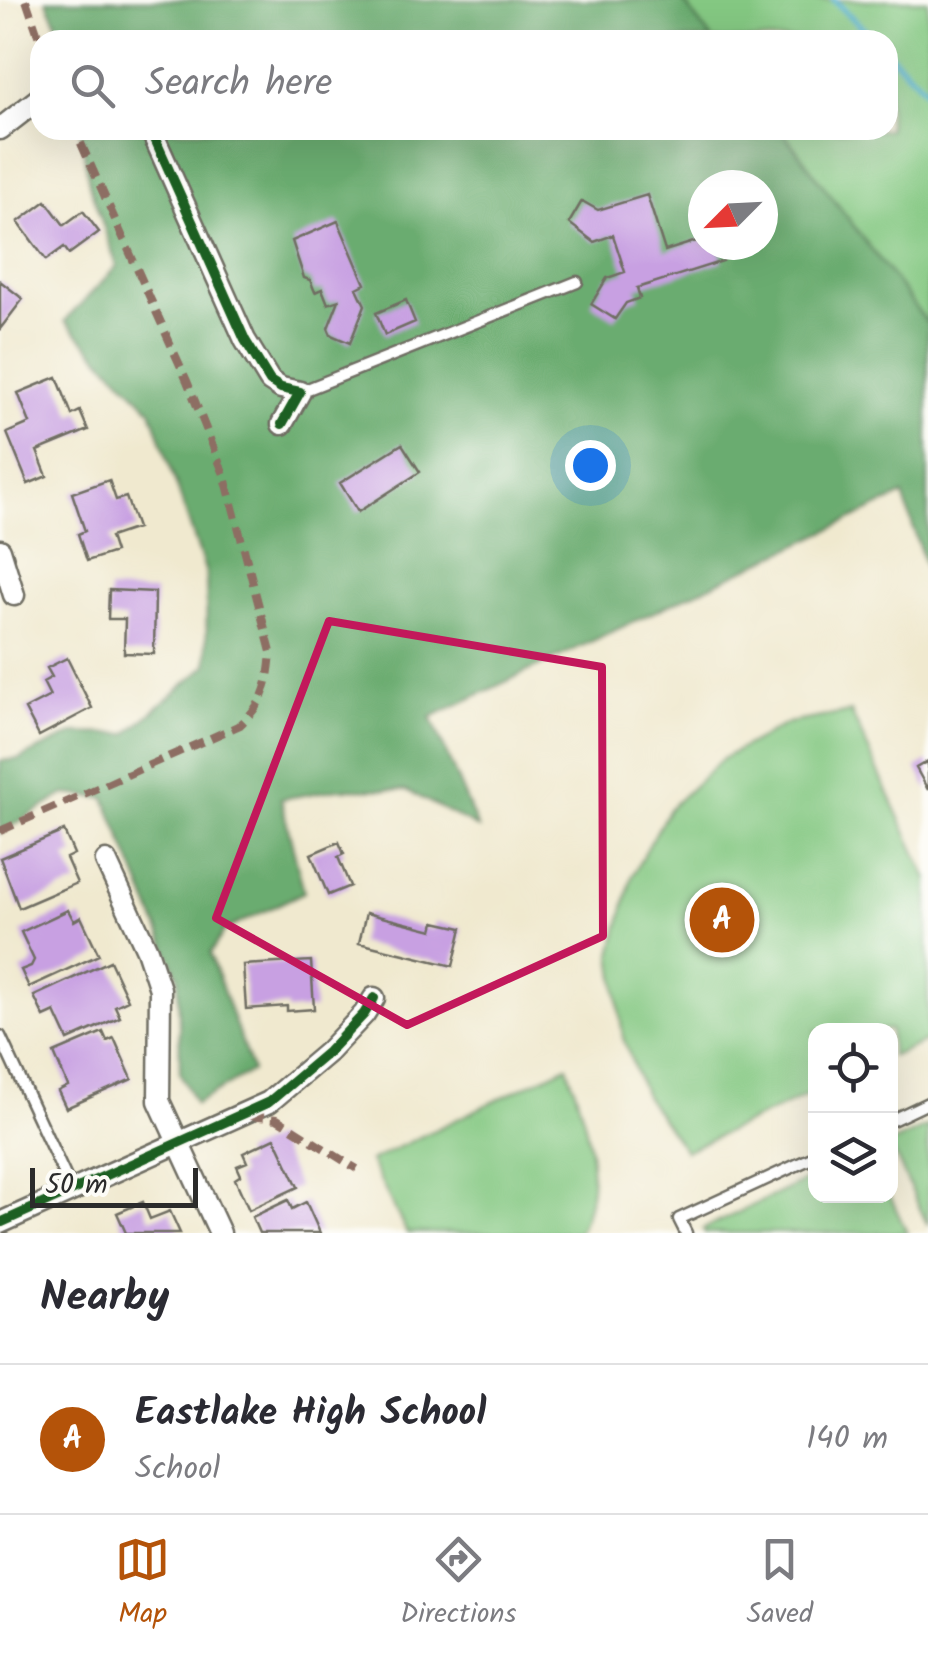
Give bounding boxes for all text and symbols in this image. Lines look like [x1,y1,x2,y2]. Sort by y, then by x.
search box [30,30,898,140]
text: Search here [145,55,332,115]
icon: search [65,58,120,113]
north arrow [688,170,778,260]
your location [565,440,616,491]
pin: A [690,882,754,958]
map controls [808,1023,898,1203]
button: locate [808,1023,898,1113]
button: layers [808,1113,898,1203]
scale bar [30,1163,198,1208]
text: 50 m [45,1163,108,1208]
text: Nearby [40,1265,169,1332]
text: Eastlake High School [135,1384,486,1444]
text: A [62,1414,83,1465]
text: 140 m [806,1414,888,1465]
text: School [135,1444,220,1495]
tab: Map [115,1532,170,1637]
tab: Directions [400,1532,516,1637]
tab: Saved [747,1532,813,1637]

